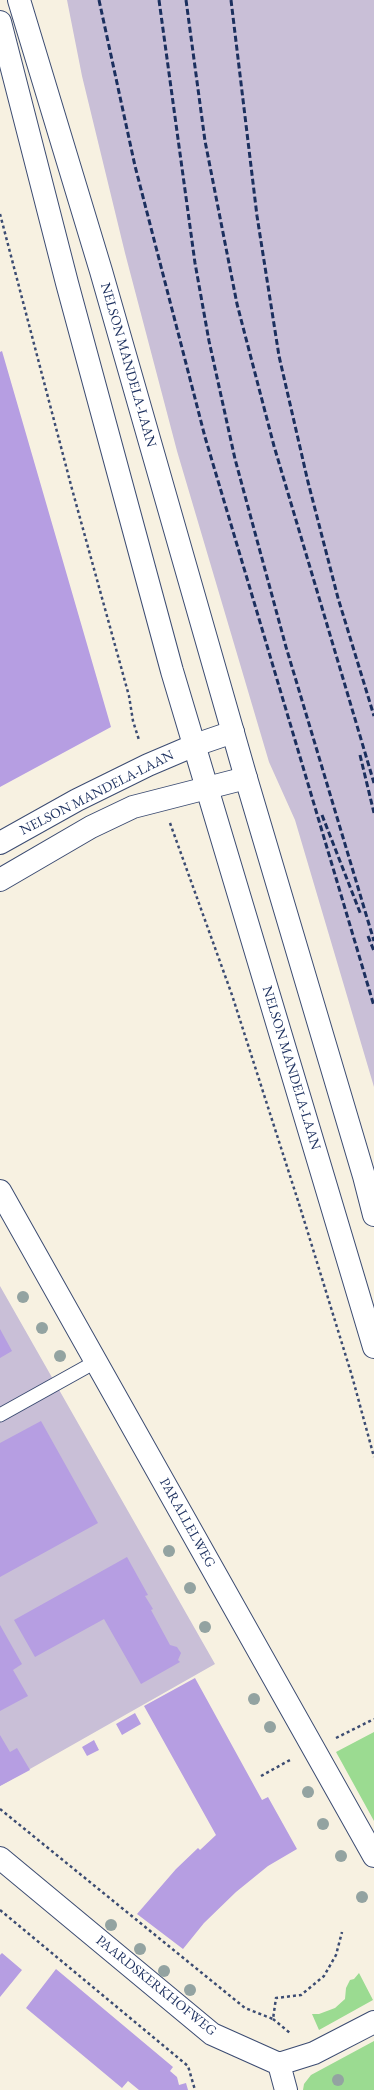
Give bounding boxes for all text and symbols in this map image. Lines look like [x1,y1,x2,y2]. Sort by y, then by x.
street label: NELSON MANDELA-LAAN [96,281,160,449]
street label: NELSON MANDELA-LAAN [17,747,177,839]
street label: NELSON MANDELA-LAAN [258,984,324,1152]
street label: PARALLELWEG [155,1475,219,1571]
street label: PAARDSKERKHOFWEG [92,1932,220,2040]

